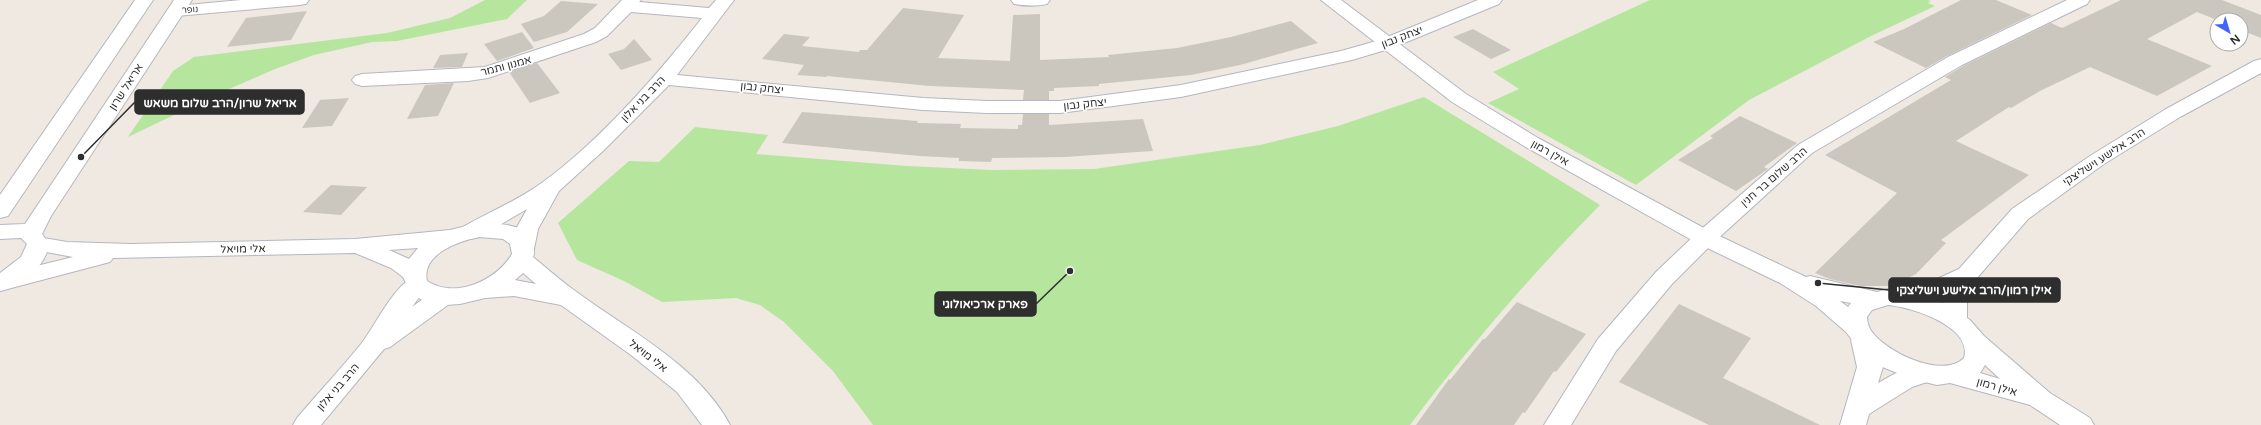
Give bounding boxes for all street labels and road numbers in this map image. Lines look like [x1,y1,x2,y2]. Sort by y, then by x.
street label: נופר [181,4,199,16]
street label: יצחק נבון [1379,23,1425,51]
street label: אמנון ותמר [479,53,533,79]
street label: אריאל שרון [106,61,146,113]
street label: הרב בני אלון [618,73,668,125]
street label: יצחק נבון [740,79,784,97]
street label: יצחק נבון [1063,95,1107,113]
street label: הרב אלישע וישליצקי [2060,125,2148,189]
street label: אילן רמון [1529,137,1571,169]
street label: הרב שלום בר חנין [1738,145,1810,209]
street label: אלי מויאל [220,242,266,256]
street label: אלי מויאל [626,337,670,375]
street label: הרב בני אלון [314,361,362,413]
street label: אילן רמון [1975,375,2019,399]

